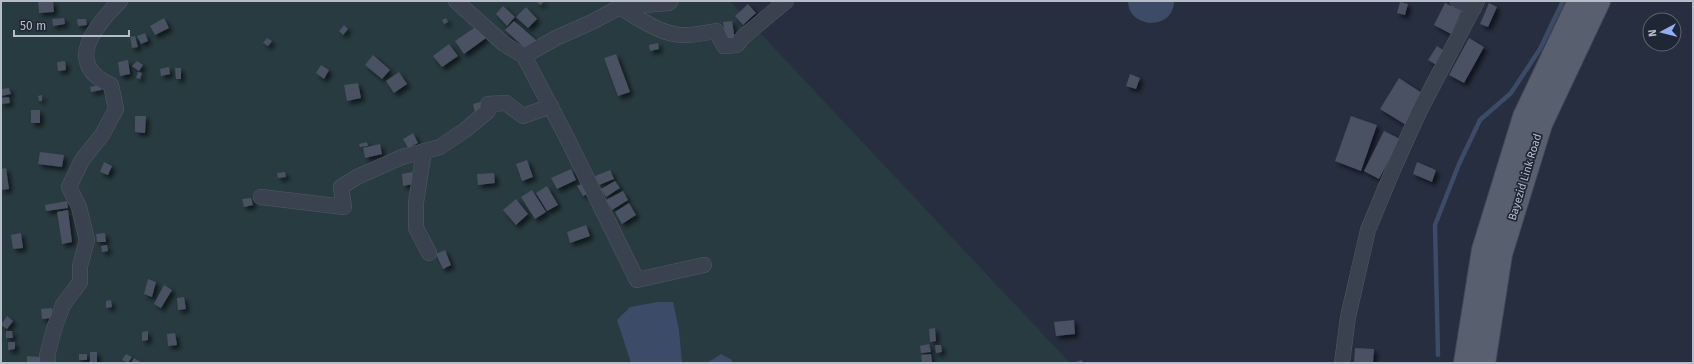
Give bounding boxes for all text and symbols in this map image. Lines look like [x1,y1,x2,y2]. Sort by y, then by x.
scale bar [14,12,129,38]
north arrow [1642,12,1682,52]
text: 50 m [20,19,46,33]
text: N [1646,29,1659,38]
street label: Bayezid Link Road [1506,132,1544,222]

